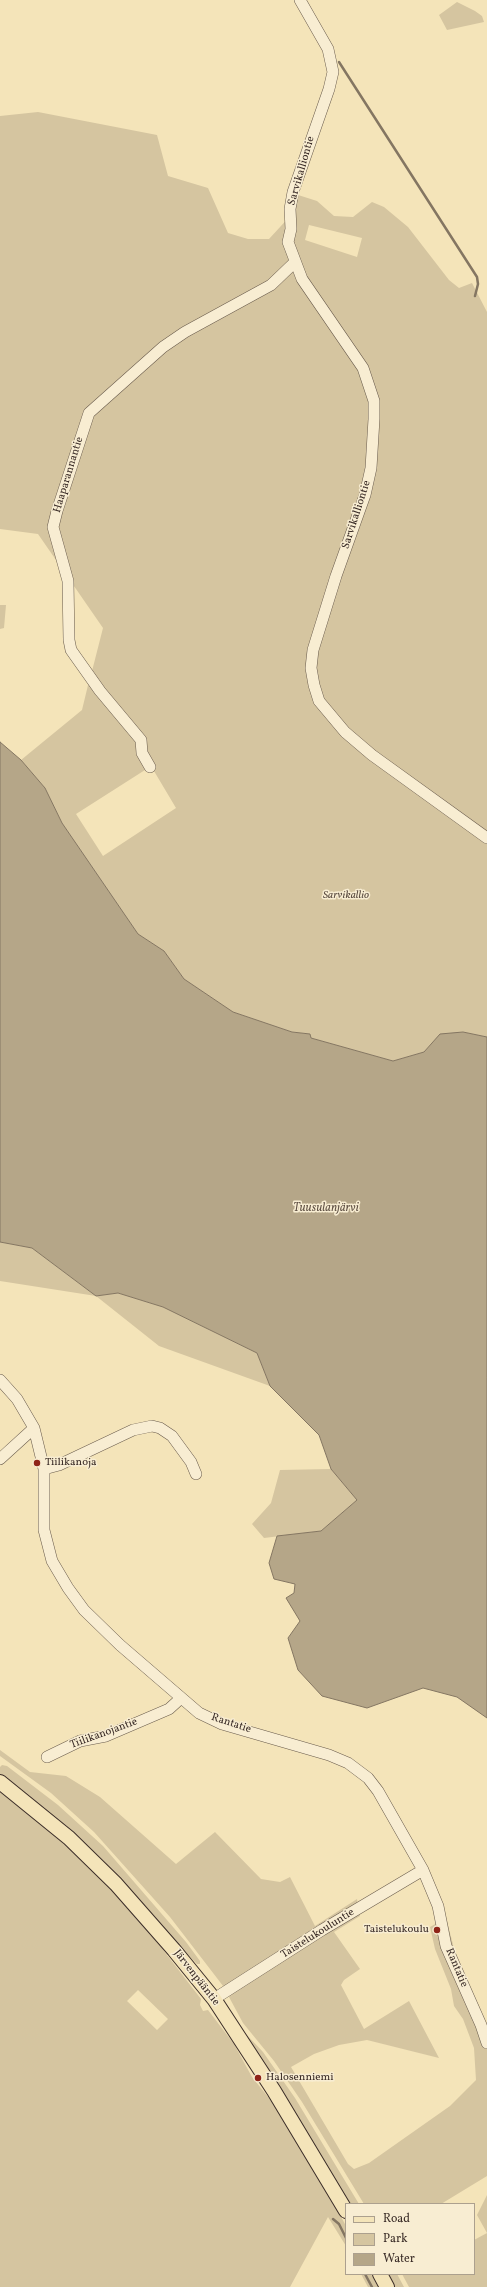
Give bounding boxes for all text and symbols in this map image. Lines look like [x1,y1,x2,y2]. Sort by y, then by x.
street label: Sarvikalliontie [286,135,318,207]
street label: Haaparannantie [51,435,87,515]
street label: Sarvikalliontie [340,479,374,551]
park label: Sarvikallio [323,889,369,903]
water label: Tuusulanjärvi [293,1202,359,1216]
place label: Tiilikanoja [45,1456,97,1470]
marker: Tiilikanoja [32,1458,42,1468]
street label: Rantatie [209,1711,253,1737]
street label: Tiilikanojantie [69,1716,139,1752]
street label: Taistelukouluntie [279,1906,357,1962]
place label: Taistelukoulu [364,1923,429,1937]
marker: Taistelukoulu [432,1925,442,1935]
street label: Rantatie [442,1946,470,1990]
street label: Järvenpääntie [170,1947,222,2009]
place label: Halosenniemi [266,2071,334,2085]
marker: Halosenniemi [253,2073,263,2083]
legend [345,2203,475,2275]
text: Road [383,2211,410,2227]
text: Park [383,2231,408,2247]
text: Water [383,2251,415,2267]

